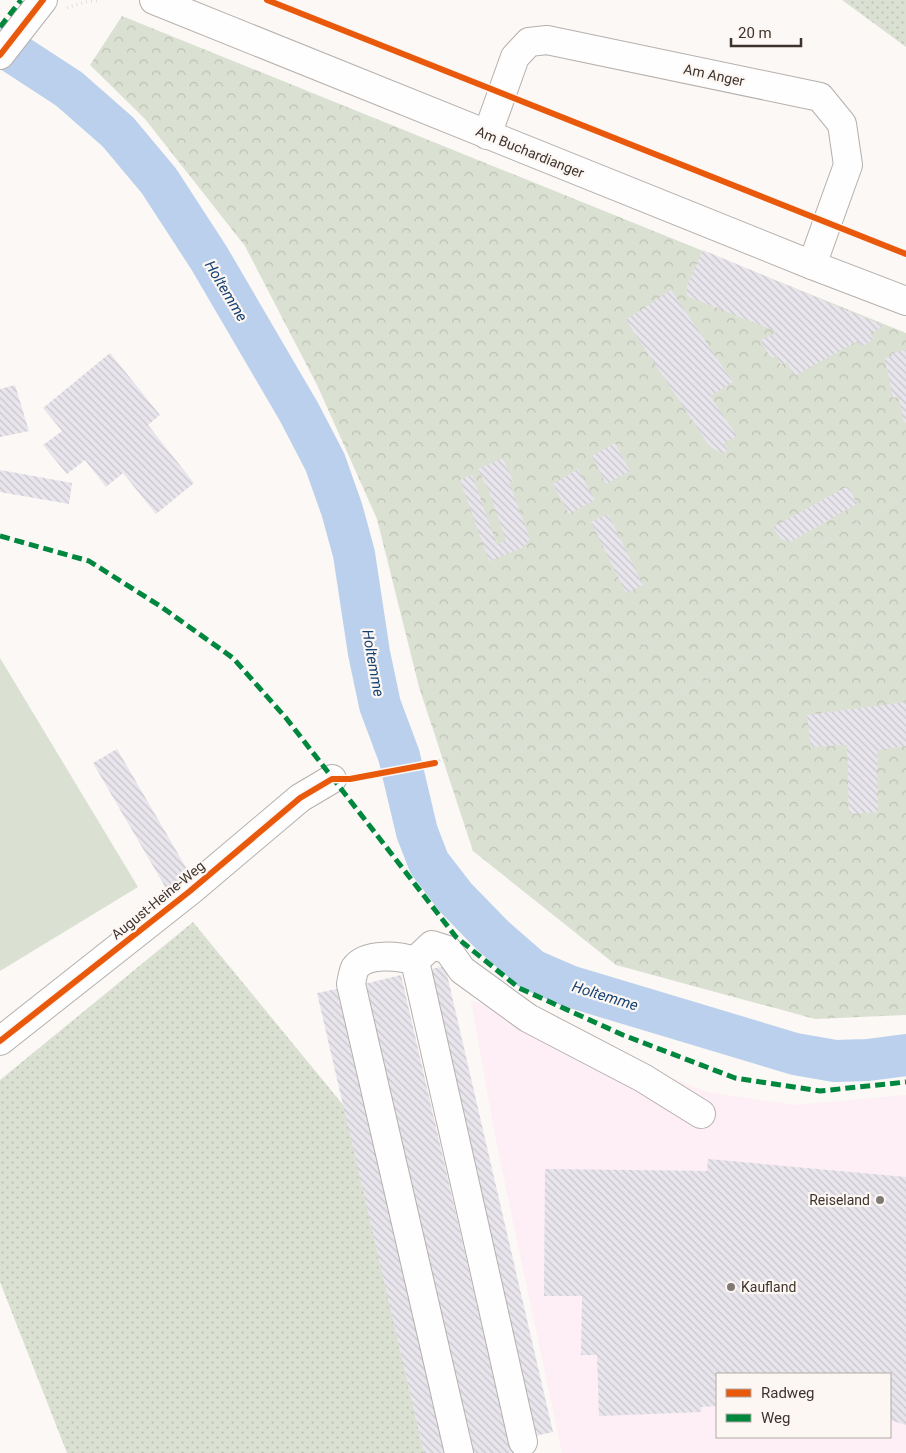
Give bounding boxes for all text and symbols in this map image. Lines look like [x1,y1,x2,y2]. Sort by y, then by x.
scale bar [731,15,801,47]
text: 20 m [738,24,772,42]
street label: Am Anger [682,61,746,89]
street label: Am Buchardianger [474,123,587,181]
water label: Holtemme [201,257,251,325]
water label: Holtemme [358,628,388,698]
street label: August-Heine-Weg [108,857,208,943]
water label: Holtemme [570,977,640,1015]
place label: Reiseland [809,1192,870,1208]
marker: Reiseland [874,1194,886,1206]
place label: Kaufland [741,1279,796,1295]
marker: Kaufland [725,1281,737,1293]
legend [716,1373,891,1438]
text: Radweg [761,1384,815,1402]
text: Weg [761,1409,790,1427]

